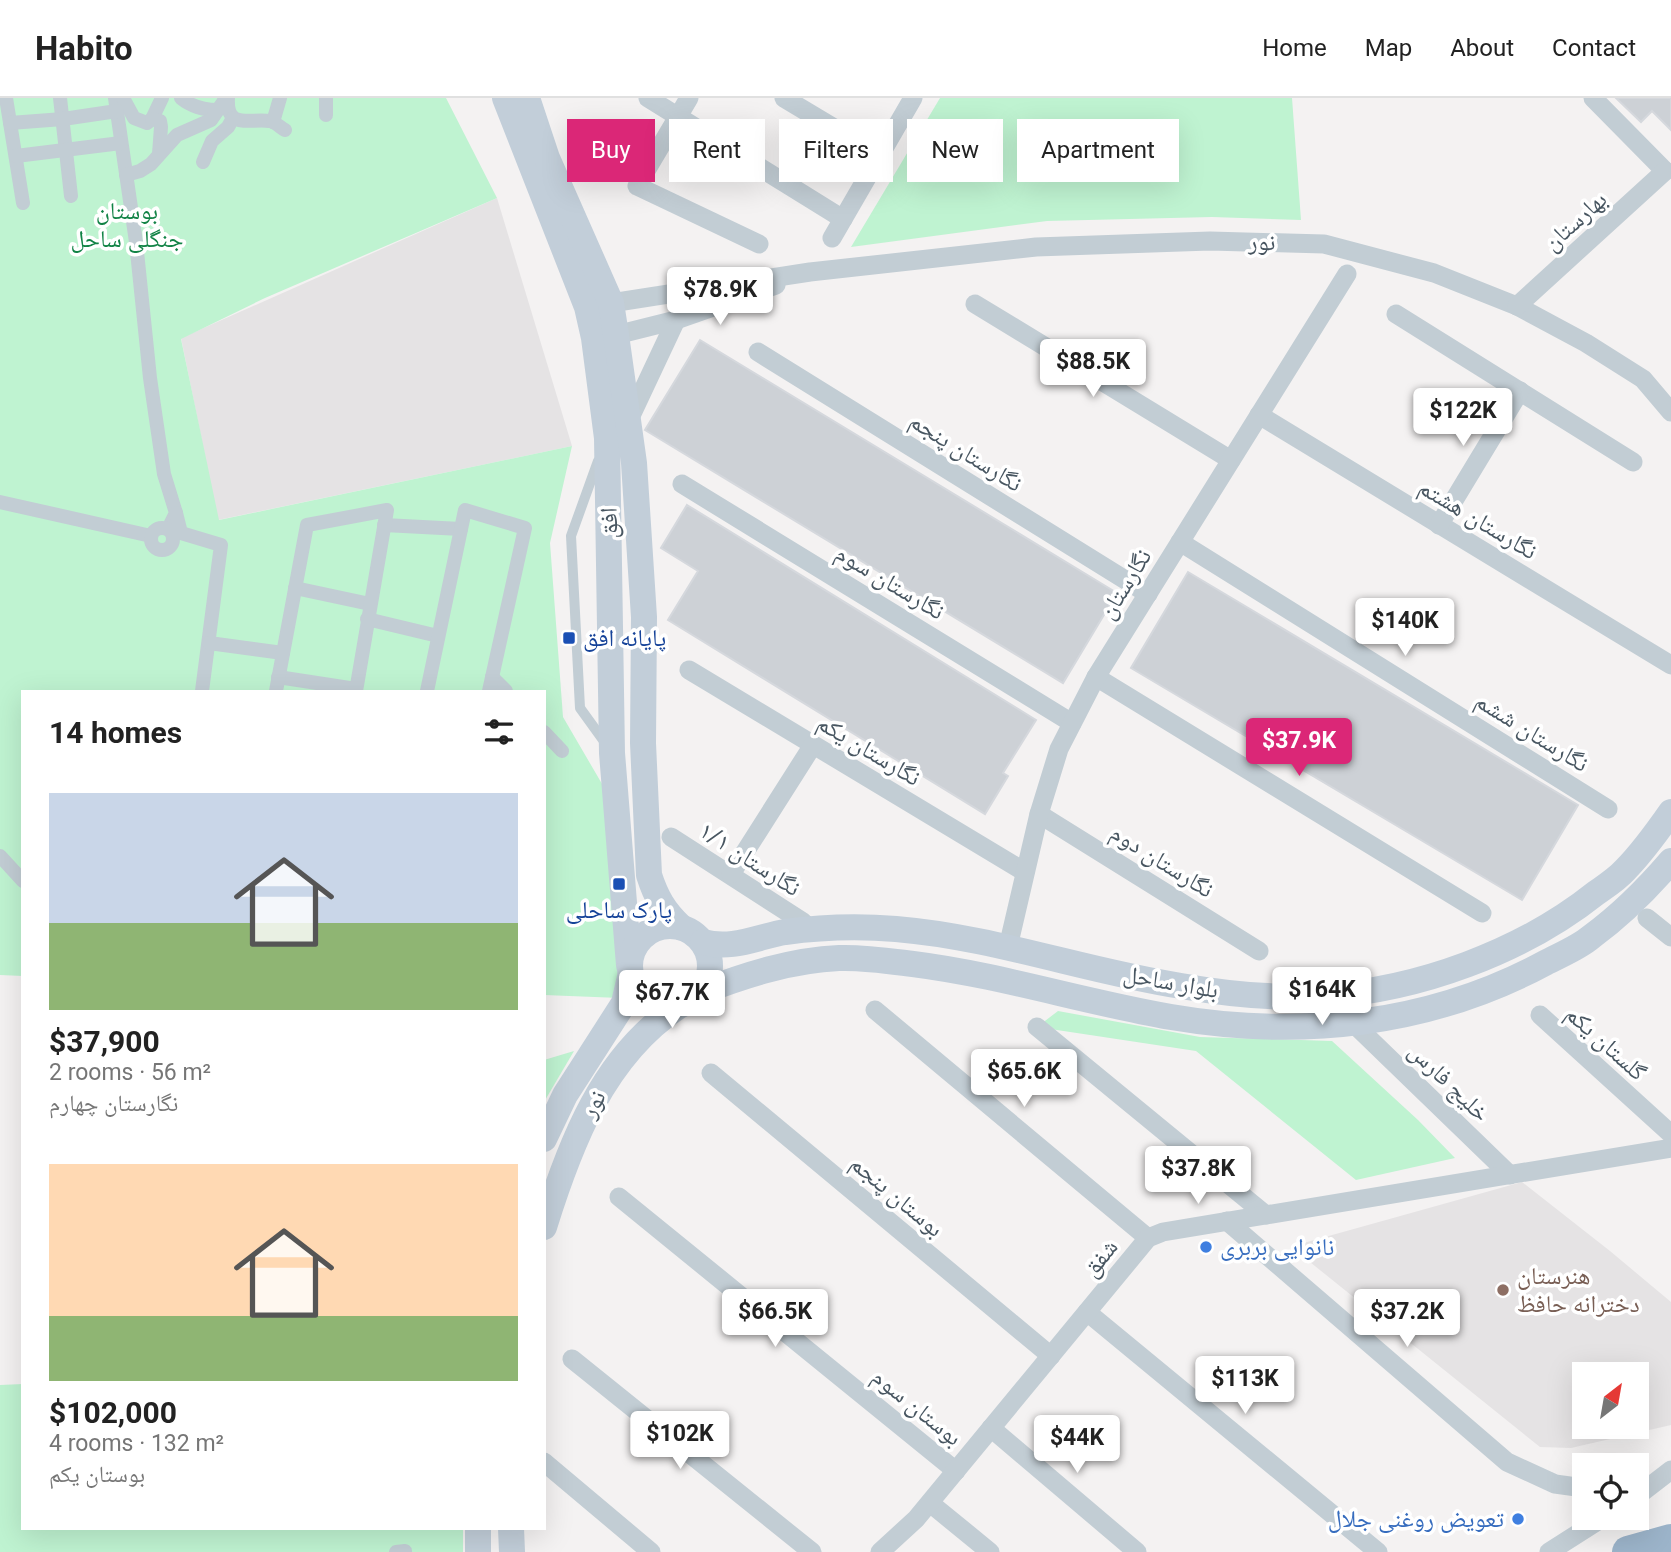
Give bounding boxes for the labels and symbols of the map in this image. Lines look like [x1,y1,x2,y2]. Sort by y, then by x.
street label: بهارستان [1538,185,1612,257]
park label: بوستان جنگلی ساحل [71,197,183,253]
street label: نور [1247,228,1276,256]
pin: $78.9K [663,268,777,327]
pin: $88.5K [1036,340,1150,399]
pin: $122K [1414,388,1512,448]
street label: نگارستان پنجم [904,406,1027,499]
street label: نگارستان هشتم [1413,473,1542,567]
street label: افق [595,507,623,539]
street label: نگارستان سوم [829,539,950,627]
street label: نگارستان [1093,544,1157,624]
pin: $140K [1356,598,1454,658]
place label: پایانه افق [583,624,666,652]
marker: پایانه افق [561,630,577,646]
street label: نگارستان ششم [1469,686,1594,779]
street label: نگارستان یکم [811,708,926,793]
pin: $37.9K [1242,718,1356,778]
street label: نگارستان ۱/۱ [694,816,806,902]
street label: نگارستان دوم [1104,818,1219,905]
marker: پارک ساحلی [611,876,627,892]
place label: پارک ساحلی [566,896,672,924]
street label: بلوار ساحل [1121,960,1221,1004]
pin: $164K [1273,968,1371,1027]
pin: $67.7K [615,970,729,1030]
street label: گلستان یکم [1559,1000,1652,1088]
street label: خلیج فارس [1402,1037,1495,1128]
pin: $65.6K [967,1049,1081,1109]
street label: نور [574,1085,612,1124]
pin: $37.8K [1141,1146,1255,1206]
street label: بوستان پنجم [844,1149,949,1244]
street label: شفق [1076,1233,1124,1283]
place label: نانوایی بربری [1220,1233,1334,1261]
marker: نانوایی بربری [1198,1239,1214,1255]
place label: هنرستان دخترانه حافظ [1517,1262,1640,1318]
marker: هنرستان دخترانه حافظ [1495,1282,1511,1298]
pin: $66.5K [718,1290,832,1349]
pin: $37.2K [1350,1290,1464,1349]
pin: $113K [1196,1356,1294,1416]
street label: بوستان سوم [865,1362,967,1453]
north arrow [1572,1362,1648,1438]
pin: $102K [631,1412,729,1471]
pin: $44K [1036,1416,1118,1475]
place label: تعویض روغنی جلال [1328,1505,1504,1533]
marker: تعویض روغنی جلال [1510,1511,1526,1527]

